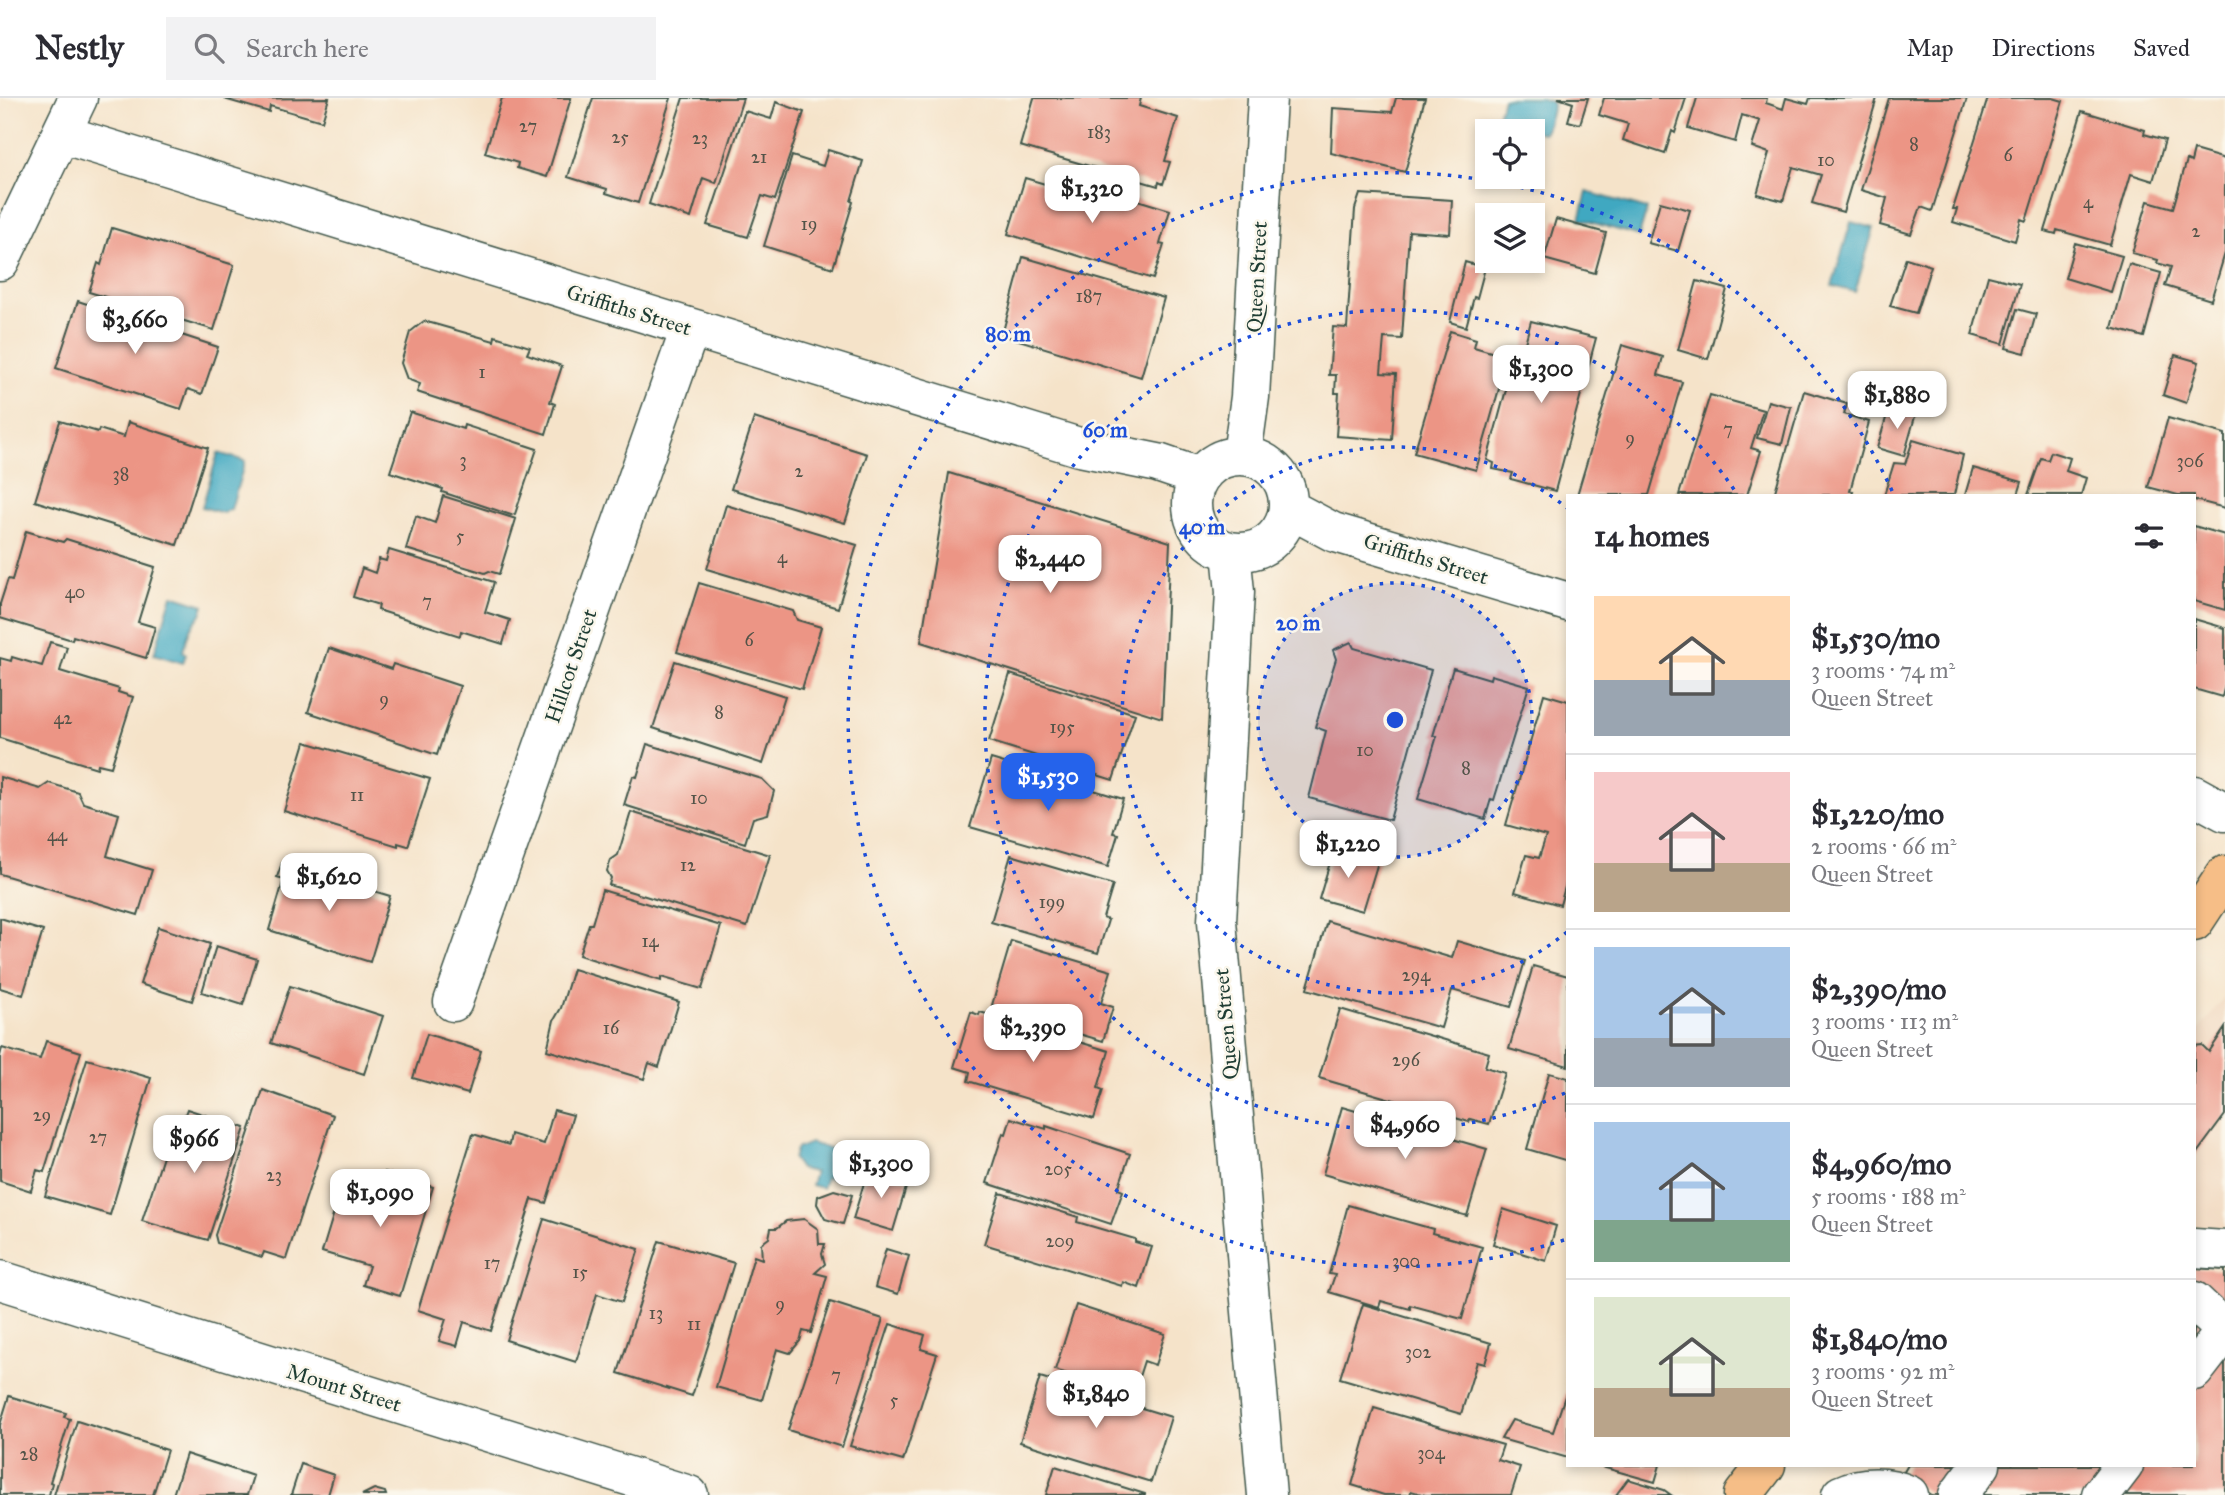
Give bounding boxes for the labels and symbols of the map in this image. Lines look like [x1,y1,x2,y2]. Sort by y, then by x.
house number: 27 [519,115,537,137]
house number: 183 [1087,121,1111,143]
house number: 25 [611,126,629,148]
house number: 23 [692,127,708,149]
house number: 8 [1909,133,1919,155]
house number: 6 [2003,144,2013,166]
house number: 21 [751,146,767,168]
house number: 10 [1817,149,1835,171]
pin: $1,320 [1035,166,1149,225]
house number: 4 [2083,191,2094,213]
house number: 19 [801,213,817,235]
street label: Queen Street [1241,220,1273,333]
house number: 2 [2192,220,2201,242]
street label: Griffiths Street [563,279,695,341]
house number: 187 [1076,285,1102,307]
pin: $3,660 [78,296,192,356]
text: 80 m [985,321,1031,347]
pin: $1,300 [1484,345,1598,405]
house number: 1 [478,361,486,383]
pin: $1,880 [1840,372,1954,431]
text: 60 m [1082,417,1128,443]
house number: 7 [1723,418,1733,440]
house number: 9 [1625,427,1635,449]
house number: 3 [459,449,467,471]
house number: 306 [2177,450,2204,472]
house number: 2 [795,460,804,482]
house number: 38 [113,463,129,485]
text: 40 m [1179,514,1225,540]
house number: 5 [456,525,465,547]
street label: Griffiths Street [1360,528,1492,590]
pin: $2,440 [993,536,1107,595]
house number: 4 [777,546,788,568]
house number: 40 [65,581,85,603]
house number: 7 [422,590,432,612]
street label: Hillcot Street [539,605,603,726]
text: 20 m [1276,610,1321,636]
house number: 6 [744,629,754,651]
house number: 9 [379,688,389,710]
house number: 8 [714,701,724,723]
house number: 42 [54,707,73,729]
centre of rings [1383,708,1407,732]
house number: 195 [1049,716,1075,738]
house number: 10 [1356,739,1374,761]
pin: $1,530 [991,754,1105,813]
house number: 8 [1461,757,1471,779]
house number: 11 [350,784,364,806]
house number: 10 [690,787,708,809]
pin: $1,220 [1291,820,1405,880]
house number: 44 [47,824,68,846]
pin: $1,620 [272,854,386,913]
house number: 12 [680,854,696,876]
house number: 199 [1039,891,1065,913]
house number: 14 [641,930,660,952]
house number: 294 [1402,964,1431,986]
street label: Queen Street [1208,967,1244,1081]
pin: $2,390 [976,1004,1090,1064]
house number: 16 [603,1017,620,1039]
house number: 296 [1392,1049,1421,1071]
pin: $4,960 [1348,1102,1462,1161]
house number: 29 [33,1104,51,1126]
pin: $966 [153,1116,235,1175]
house number: 27 [89,1126,107,1148]
pin: $1,300 [824,1140,938,1200]
house number: 205 [1044,1158,1072,1180]
house number: 23 [266,1164,282,1186]
pin: $1,090 [323,1170,437,1229]
house number: 209 [1045,1230,1075,1252]
house number: 300 [1392,1250,1420,1272]
house number: 17 [484,1252,500,1274]
house number: 15 [572,1261,588,1283]
house number: 9 [775,1293,785,1315]
house number: 13 [649,1302,663,1324]
house number: 11 [687,1313,701,1335]
house number: 302 [1405,1341,1431,1363]
street label: Mount Street [283,1358,405,1418]
house number: 7 [831,1364,841,1386]
pin: $1,840 [1039,1370,1153,1430]
house number: 5 [890,1389,899,1411]
house number: 304 [1417,1442,1446,1464]
house number: 28 [20,1443,38,1465]

